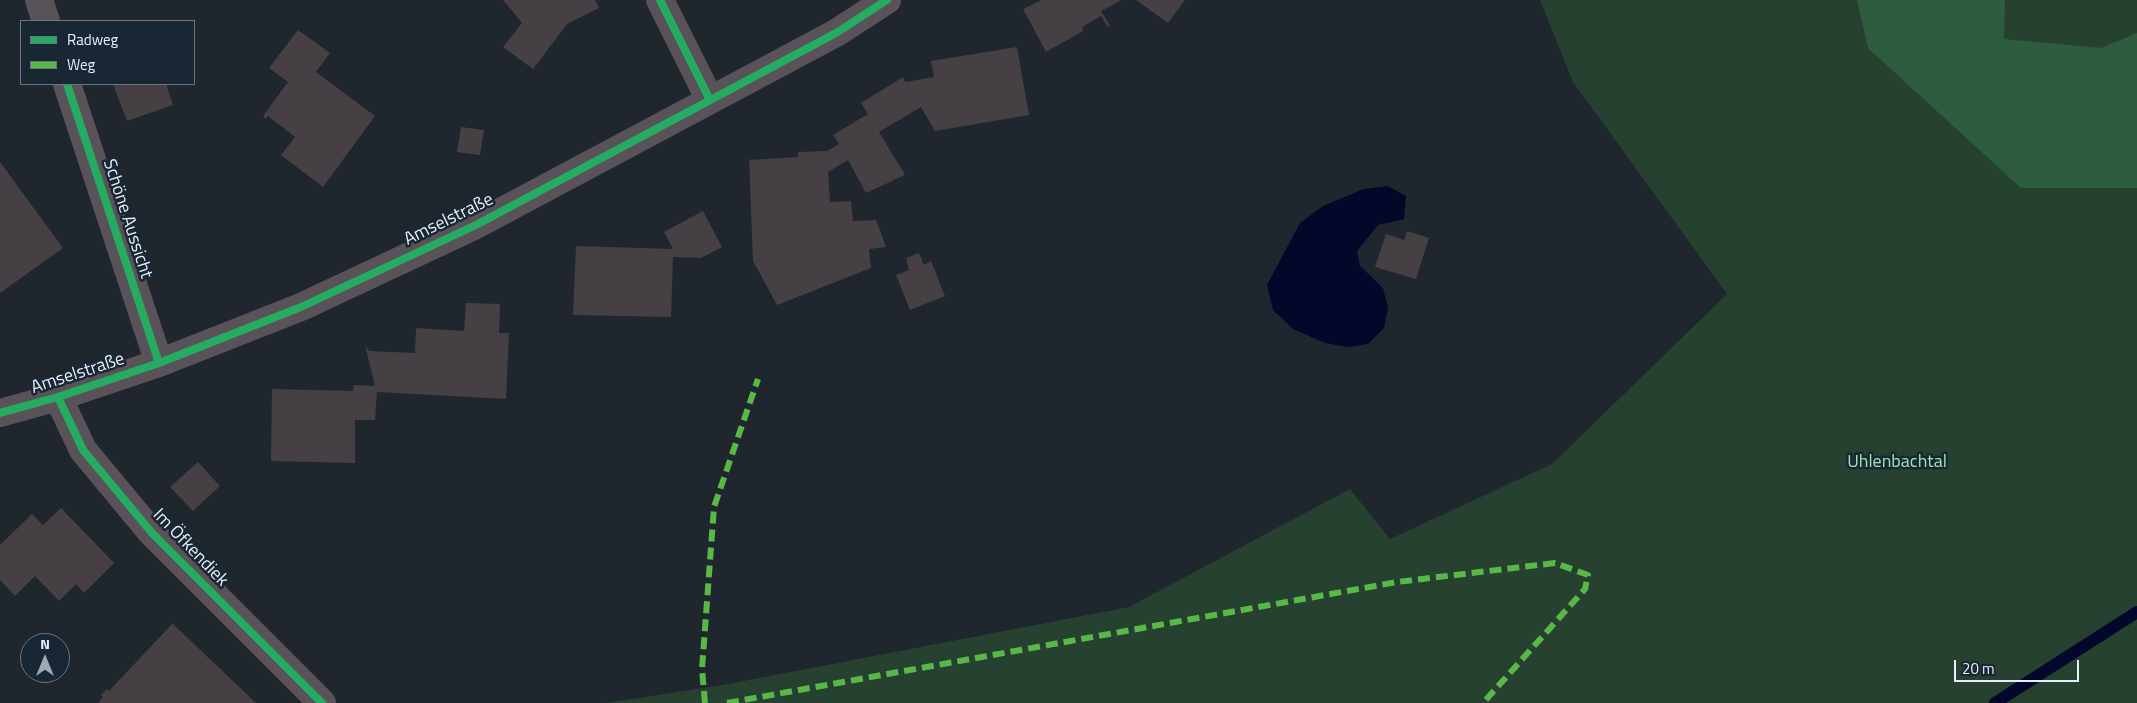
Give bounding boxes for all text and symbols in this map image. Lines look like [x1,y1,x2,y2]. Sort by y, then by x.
legend [20,20,195,85]
text: Radweg [67,28,118,51]
text: Weg [67,53,95,76]
street label: Schöne Aussicht [98,157,156,281]
street label: Amselstraße [401,189,497,251]
street label: Amselstraße [29,349,127,399]
park label: Uhlenbachtal [1847,452,1947,474]
street label: Im Öfkendiek [148,505,232,591]
north arrow [20,633,70,683]
text: N [40,633,50,654]
scale bar [1957,650,2082,682]
text: 20 m [1962,657,1995,680]

